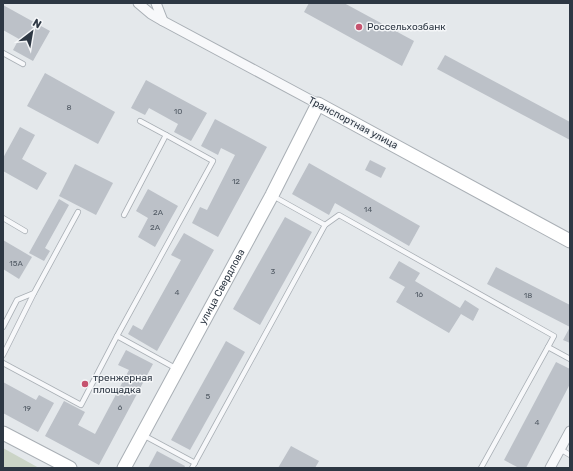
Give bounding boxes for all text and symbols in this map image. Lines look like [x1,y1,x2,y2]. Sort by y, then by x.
north arrow [12,12,52,52]
text: N [30,16,44,32]
place label: Россельхозбанк [367,21,446,33]
marker: Россельхозбанк [354,22,364,32]
street label: Транспортная улица [306,94,400,152]
house number: 8 [66,103,72,112]
house number: 10 [174,107,182,116]
house number: 12 [232,177,240,186]
house number: 14 [364,205,372,214]
house number: 2А [153,208,164,217]
house number: 2А [150,223,161,232]
street label: улица Свердлова [197,247,247,327]
house number: 15А [9,259,23,268]
house number: 3 [271,267,276,276]
house number: 4 [175,288,180,297]
house number: 16 [415,290,423,299]
house number: 18 [524,291,532,300]
place label: тренжерная площадка [93,372,152,396]
marker: тренжерная площадка [80,379,90,389]
house number: 5 [206,392,211,401]
house number: 6 [118,403,123,412]
house number: 19 [23,404,31,413]
house number: 4 [535,418,540,427]

